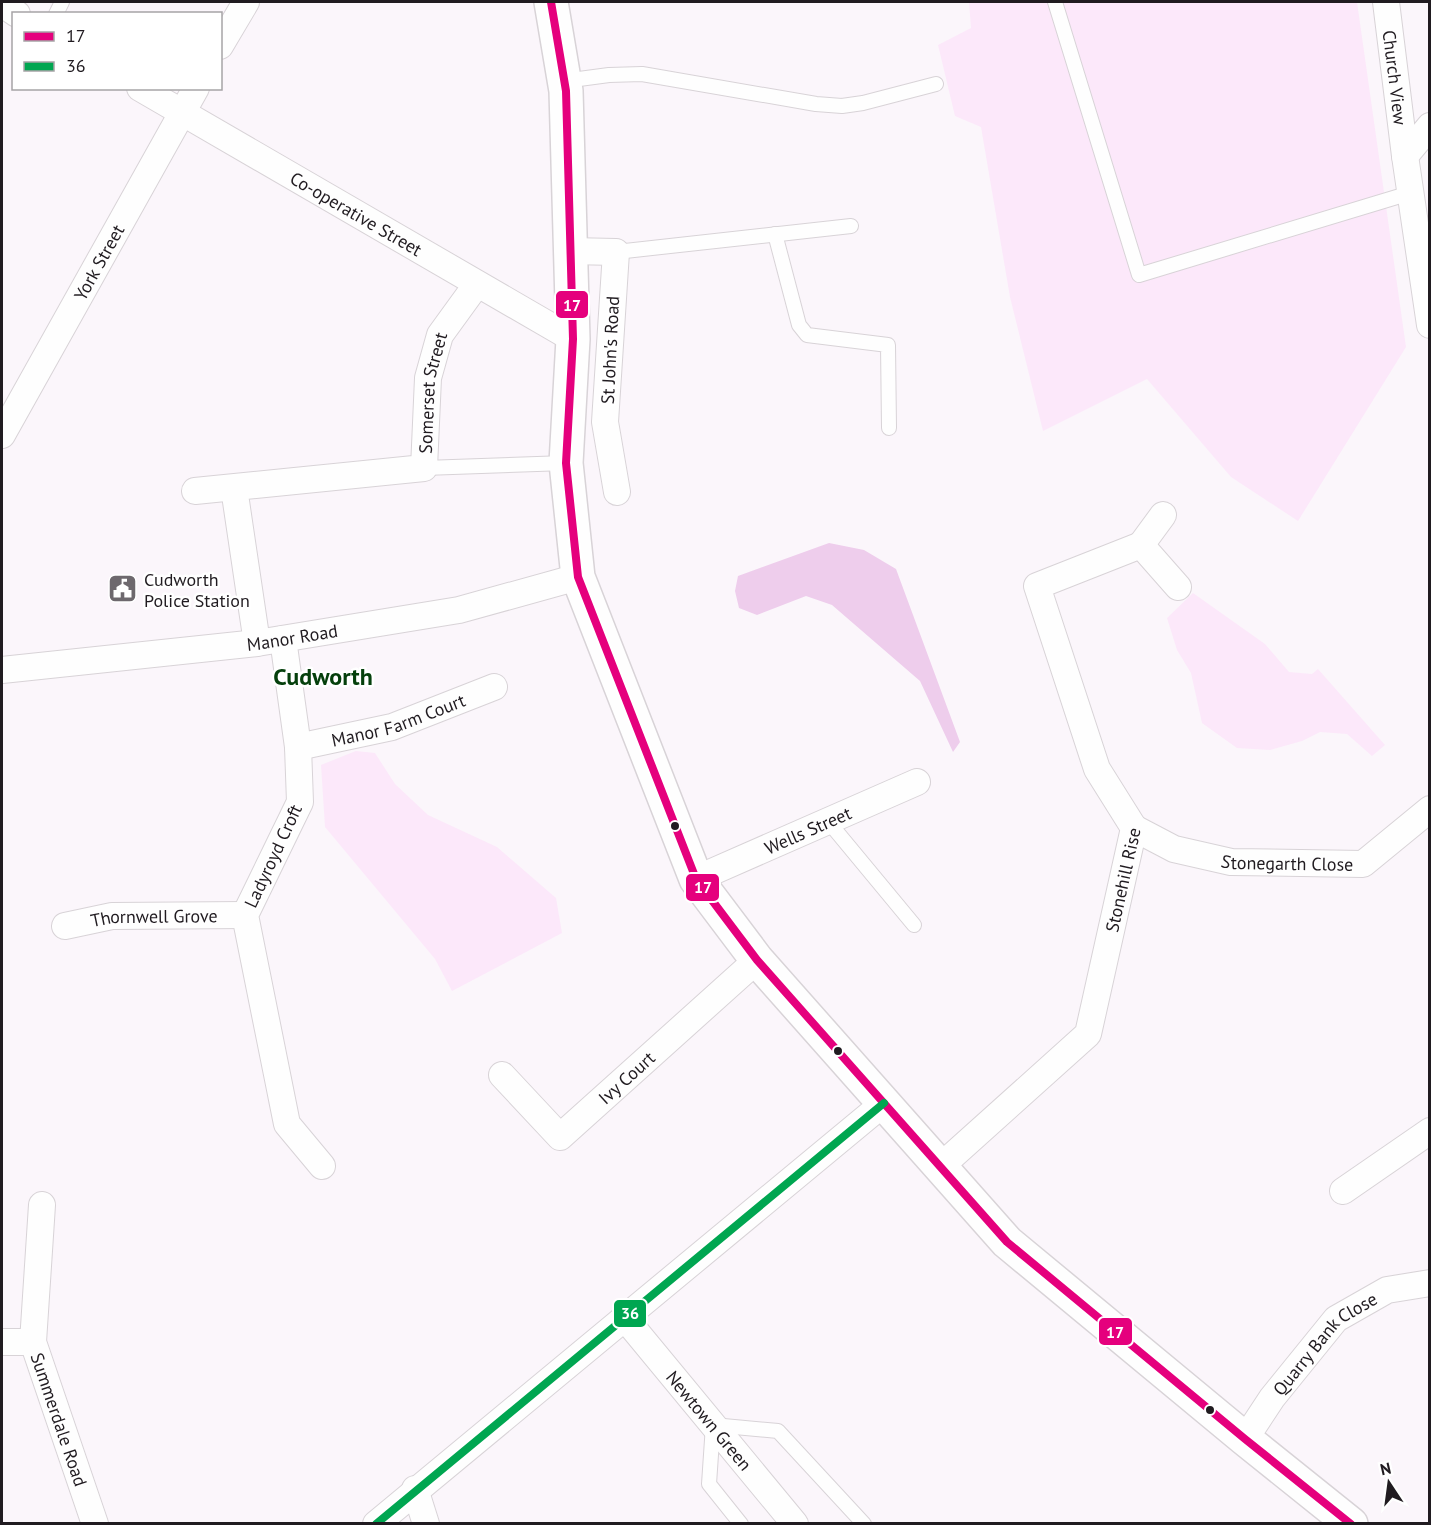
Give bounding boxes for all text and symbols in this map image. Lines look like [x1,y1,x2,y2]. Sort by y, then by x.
legend [12,12,222,90]
text: 17 [66,24,86,47]
street label: Church View [1378,29,1413,127]
text: 36 [66,54,86,77]
street label: Co-operative Street [286,166,426,261]
street label: York Street [68,220,129,304]
line badge: 17 [555,290,589,319]
text: 17 [563,295,581,315]
street label: St John's Road [596,295,624,405]
street label: Somerset Street [413,329,452,454]
place label: Cudworth Police Station [144,568,250,612]
public building icon: Cudworth Police Station [107,573,139,605]
street label: Manor Road [246,619,339,656]
district label: Cudworth [273,661,373,692]
street label: Manor Farm Court [329,688,468,751]
street label: Ladyroyd Croft [239,801,307,911]
street label: Wells Street [761,801,855,859]
unlabelled marker [669,820,681,832]
street label: Stonehill Rise [1100,825,1145,934]
street label: Stonegarth Close [1219,849,1353,875]
line badge: 17 [685,873,720,902]
text: 17 [694,877,712,897]
street label: Thornwell Grove [88,904,218,932]
unlabelled marker [832,1045,844,1057]
street label: Ivy Court [593,1046,659,1109]
street label: Quarry Bank Close [1267,1287,1381,1400]
line badge: 36 [613,1299,647,1328]
text: 36 [621,1303,639,1323]
line badge: 17 [1098,1317,1133,1346]
text: 17 [1106,1322,1124,1342]
street label: Summerdale Road [26,1349,93,1489]
street label: Newtown Green [661,1366,757,1475]
unlabelled marker [1204,1404,1216,1416]
north arrow [1359,1453,1419,1513]
text: N [1378,1457,1393,1479]

